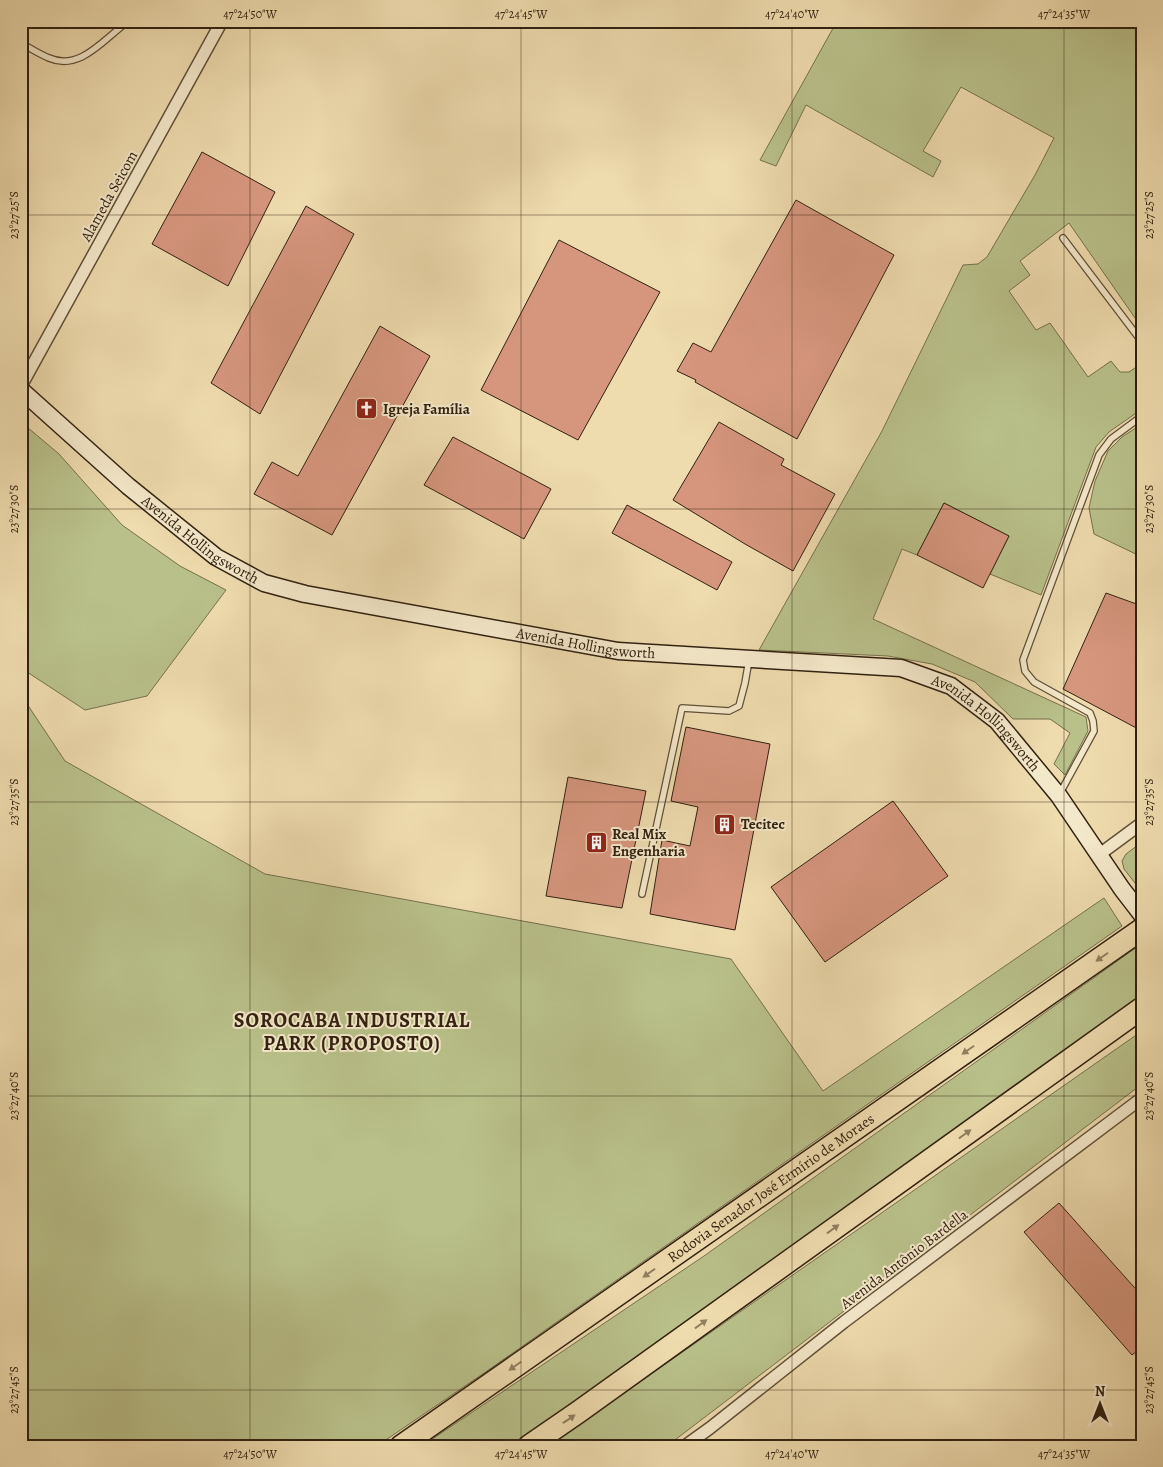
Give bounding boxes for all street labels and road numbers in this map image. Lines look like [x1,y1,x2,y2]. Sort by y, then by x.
street label: Alameda Seicom [75,147,142,246]
street label: Avenida Hollingsworth [136,490,262,588]
street label: Avenida Hollingsworth [514,622,656,663]
street label: Avenida Hollingsworth [928,669,1045,776]
street label: Rodovia Senador José Ermírio de Moraes [663,1109,878,1267]
street label: Avenida Antônio Bardella [835,1204,972,1314]

